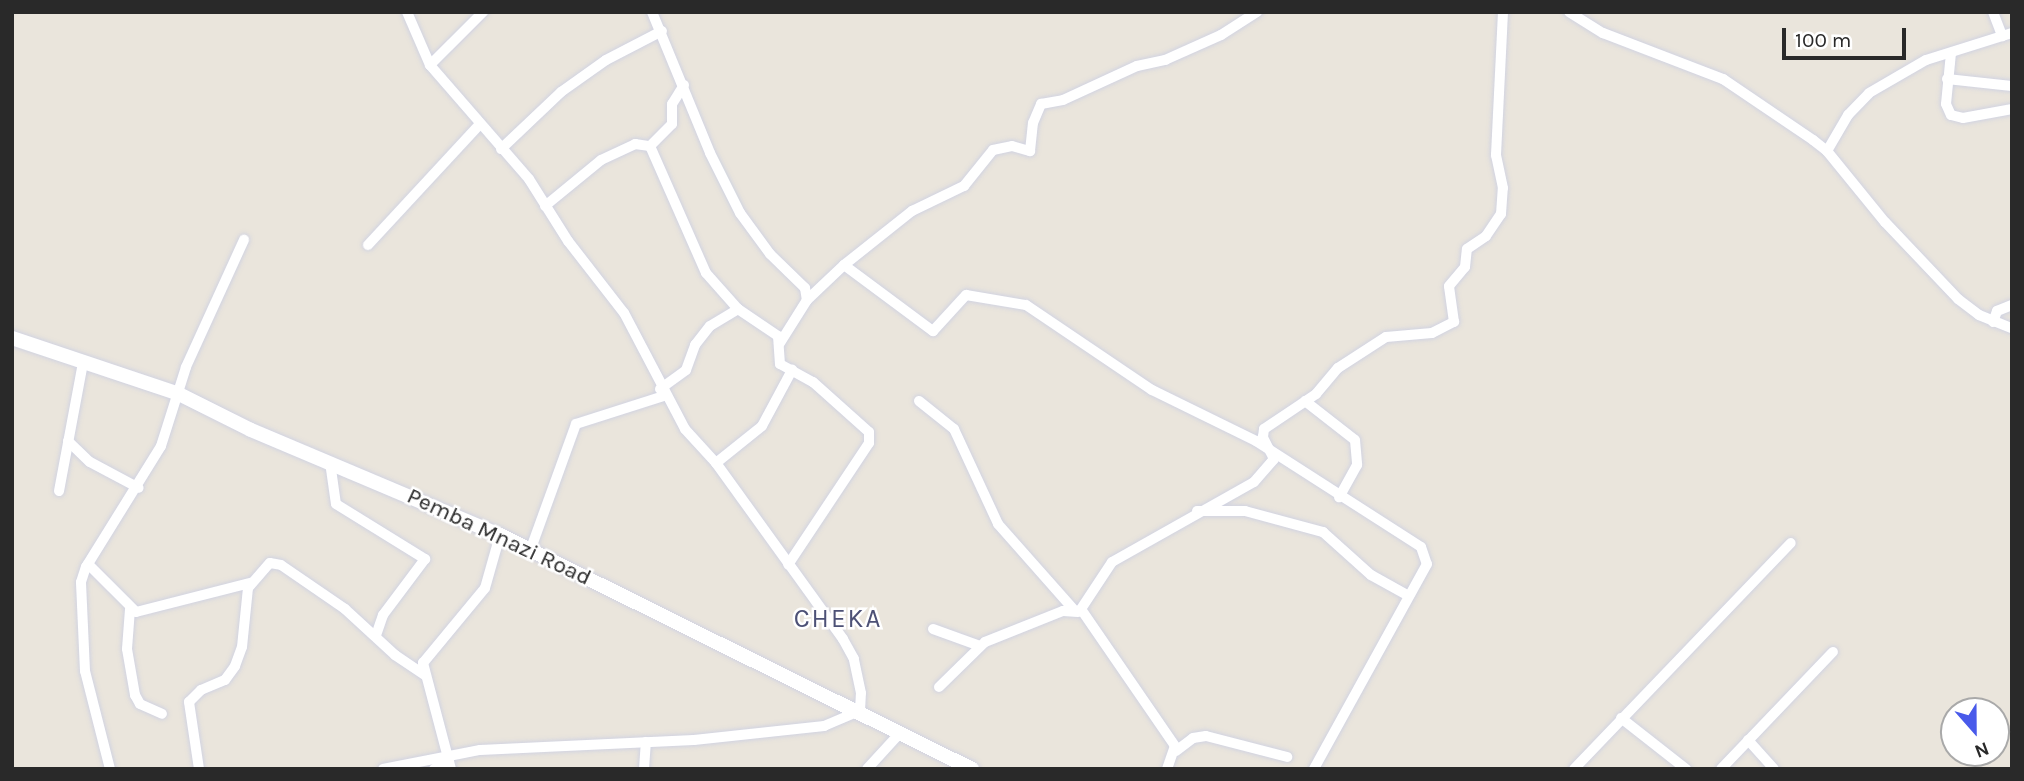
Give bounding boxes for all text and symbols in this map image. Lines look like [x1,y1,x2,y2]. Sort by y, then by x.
scale bar [1786,14,1910,58]
text: 100 m [1795,28,1852,52]
street label: Pemba Mnazi Road [403,482,595,592]
district label: CHEKA [794,603,882,635]
north arrow [1940,697,2010,767]
text: N [1972,737,1992,762]

